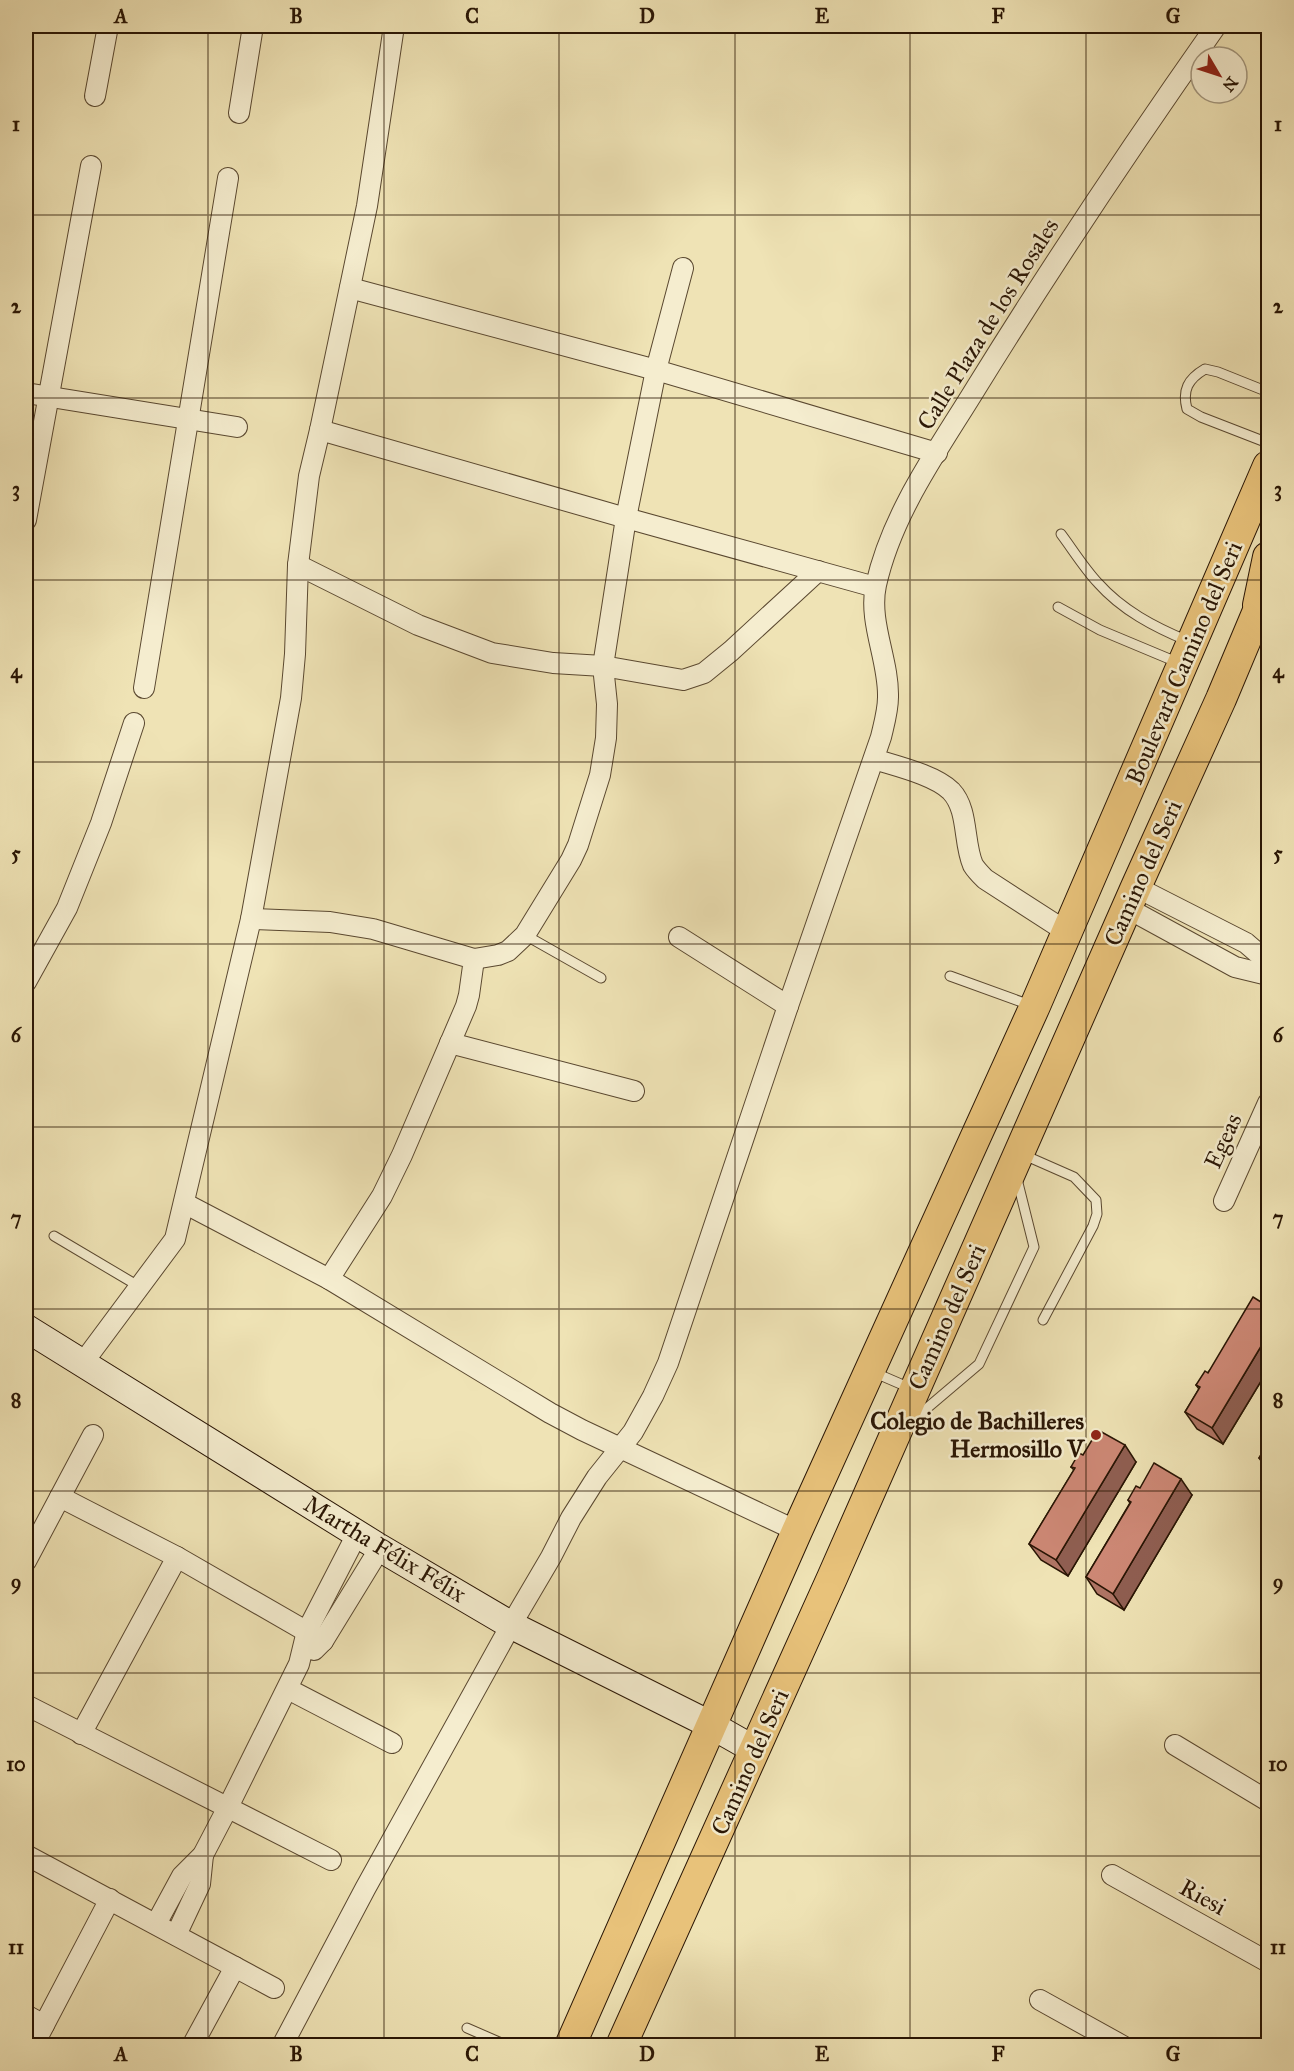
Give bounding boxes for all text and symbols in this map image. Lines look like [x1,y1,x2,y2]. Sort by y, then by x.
text: A [112,4,128,28]
text: B [289,4,303,28]
text: C [465,4,479,28]
text: D [639,4,655,28]
text: E [815,4,830,28]
text: F [991,4,1005,28]
text: G [1166,4,1181,28]
north arrow [1189,45,1249,105]
text: N [1218,73,1242,96]
text: 1 [12,112,20,136]
text: 1 [1274,112,1282,136]
street label: Calle Plaza de los Rosales [911,213,1065,435]
text: 2 [11,294,22,318]
text: 2 [1273,294,1284,318]
text: 3 [12,477,20,502]
text: 3 [1274,477,1282,502]
street label: Boulevard Camino del Seri [1119,536,1249,789]
text: 4 [10,659,22,684]
text: 4 [1272,659,1284,684]
street label: Camino del Seri [1097,795,1189,951]
text: 5 [11,841,21,865]
text: 5 [1273,841,1283,865]
text: 6 [11,1023,23,1047]
text: 6 [1273,1023,1285,1047]
street label: Egeas [1198,1109,1248,1173]
text: 7 [11,1206,22,1230]
text: 7 [1273,1206,1284,1230]
street label: Camino del Seri [901,1239,993,1395]
text: 8 [11,1388,21,1412]
text: 8 [1273,1388,1283,1412]
place label: Colegio de Bachilleres Hermosillo V [870,1406,1085,1464]
marker: Colegio de Bachilleres Hermosillo V [1089,1428,1103,1442]
street label: Martha Félix Félix [298,1489,472,1609]
text: 9 [11,1570,21,1595]
text: 9 [1273,1570,1283,1595]
street label: Camino del Seri [704,1684,796,1840]
text: 10 [6,1752,26,1776]
text: 10 [1268,1752,1288,1776]
street label: Riesi [1174,1872,1232,1922]
text: 11 [8,1935,24,1959]
text: 11 [1270,1935,1286,1959]
text: A [112,2042,128,2066]
text: B [289,2042,303,2066]
text: C [465,2042,479,2066]
text: D [639,2042,655,2066]
text: E [815,2042,830,2066]
text: F [991,2042,1005,2066]
text: G [1166,2042,1181,2066]

